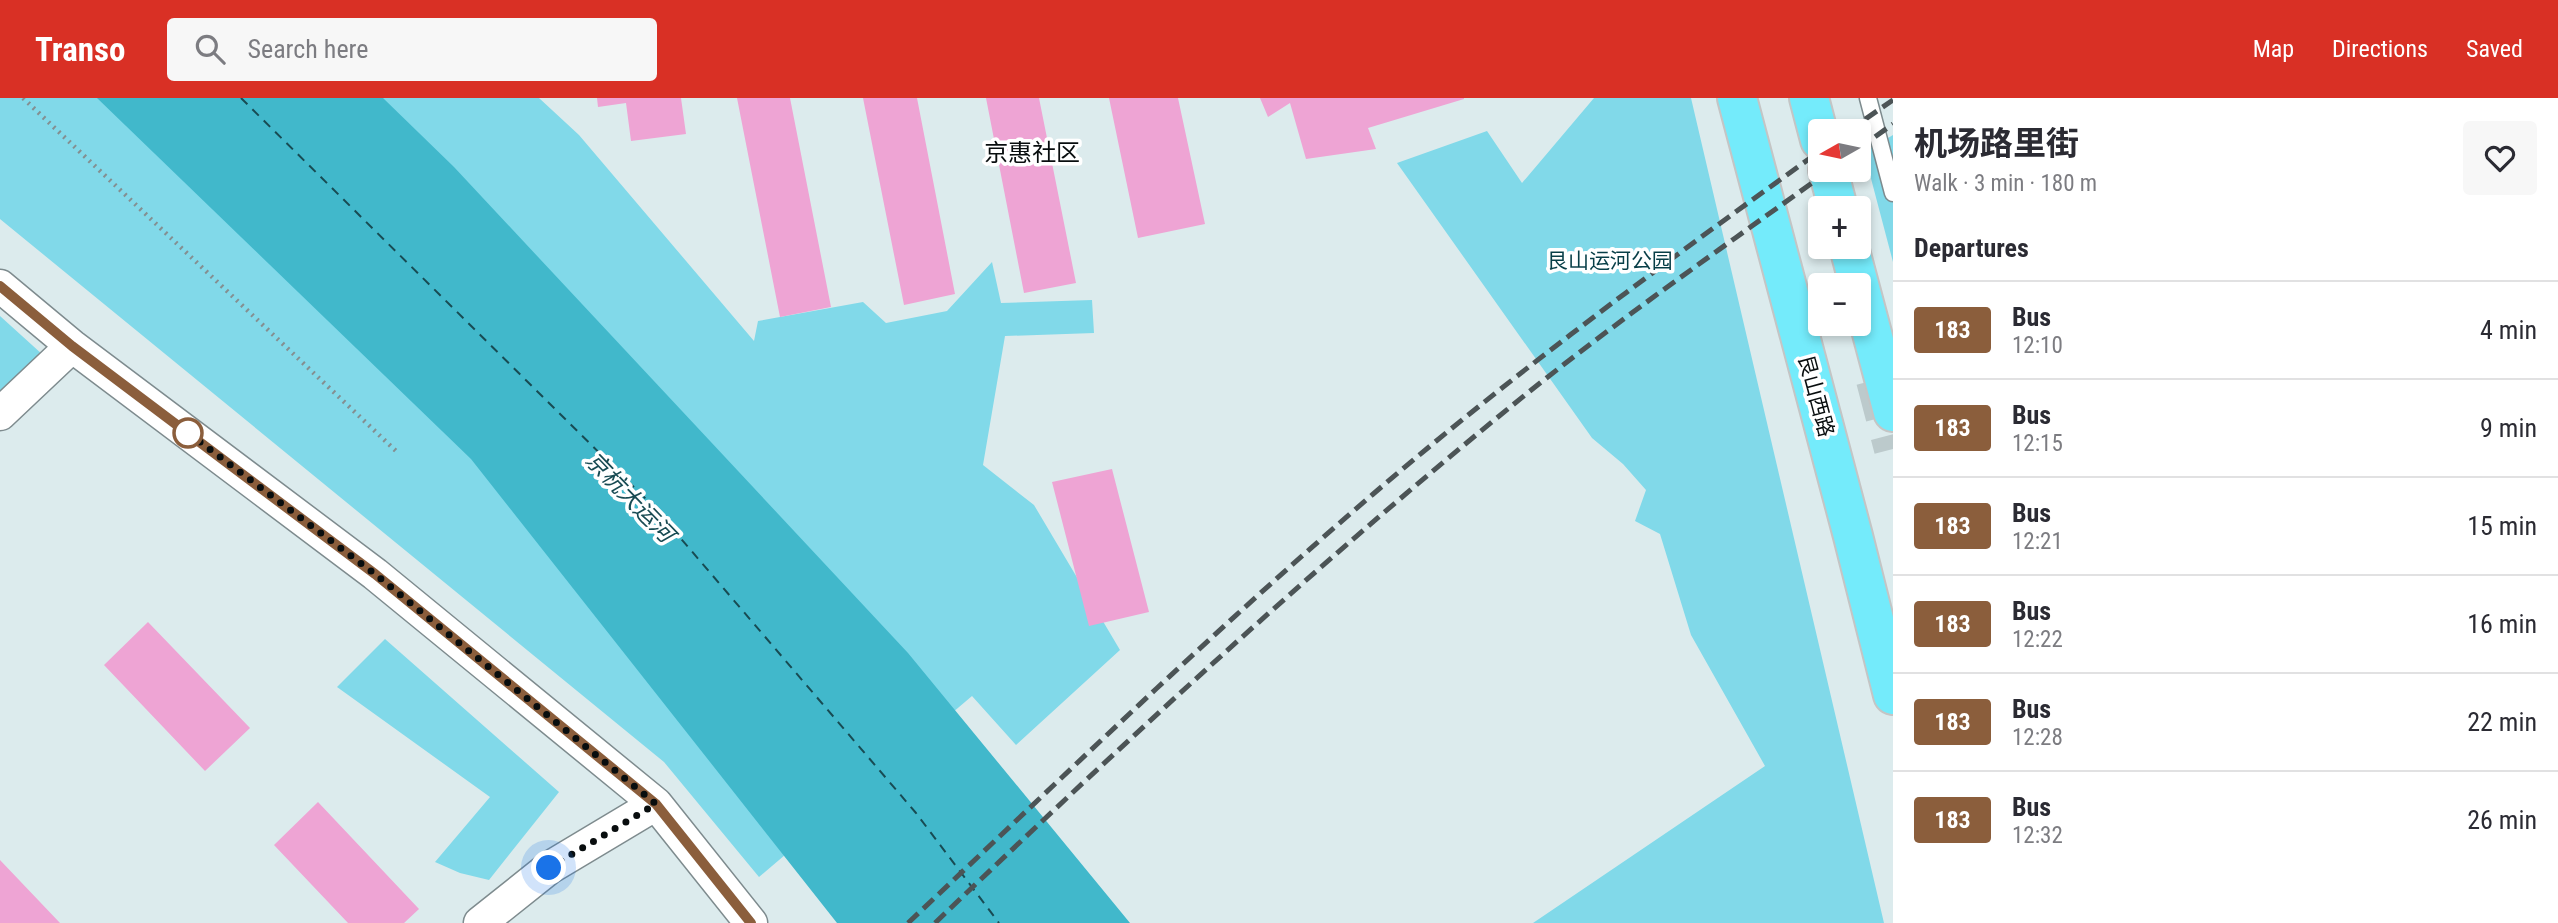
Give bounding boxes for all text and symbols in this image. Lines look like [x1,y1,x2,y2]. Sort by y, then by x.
search box [167,18,657,81]
text: Transo [35,30,125,69]
icon: search [191,30,229,68]
text: Search here [247,34,368,64]
text: Map [2253,35,2294,63]
text: Directions [2332,35,2428,63]
text: Saved [2466,35,2523,63]
north arrow [1808,119,1871,182]
map controls [1808,119,1871,336]
button: heart [2463,121,2537,195]
text: 机场路里街 [1914,124,2079,163]
district label: 京惠社区 [984,139,1080,167]
text: Walk · 3 min · 180 m [1914,170,2097,197]
button: + [1808,196,1871,259]
text: Departures [1914,233,2029,263]
park label: 艮山运河公园 [1547,249,1673,273]
button: − [1808,273,1871,336]
text: Bus [2012,302,2051,332]
text: 4 min [2480,315,2537,345]
text: 183 [1934,316,1971,344]
text: 12:10 [2012,332,2063,359]
street label: 艮山西路 [1794,352,1838,440]
text: Bus [2012,400,2051,430]
text: 9 min [2480,413,2537,443]
text: 183 [1934,414,1971,442]
unlabelled marker [173,418,203,448]
text: 12:15 [2012,430,2063,457]
water label: 京杭大运河 [580,447,682,551]
text: Bus [2012,498,2051,528]
text: 15 min [2467,511,2537,541]
text: 183 [1934,512,1971,540]
text: 12:21 [2012,528,2063,555]
text: Bus [2012,596,2051,626]
text: 16 min [2467,609,2537,639]
text: 183 [1934,610,1971,638]
text: 12:22 [2012,626,2063,653]
text: Bus [2012,694,2051,724]
text: 22 min [2467,707,2537,737]
text: 183 [1934,708,1971,736]
text: 12:28 [2012,724,2063,751]
text: Bus [2012,792,2051,822]
text: 26 min [2467,805,2537,835]
text: 183 [1934,806,1971,834]
text: 12:32 [2012,822,2063,849]
your location [531,850,566,885]

